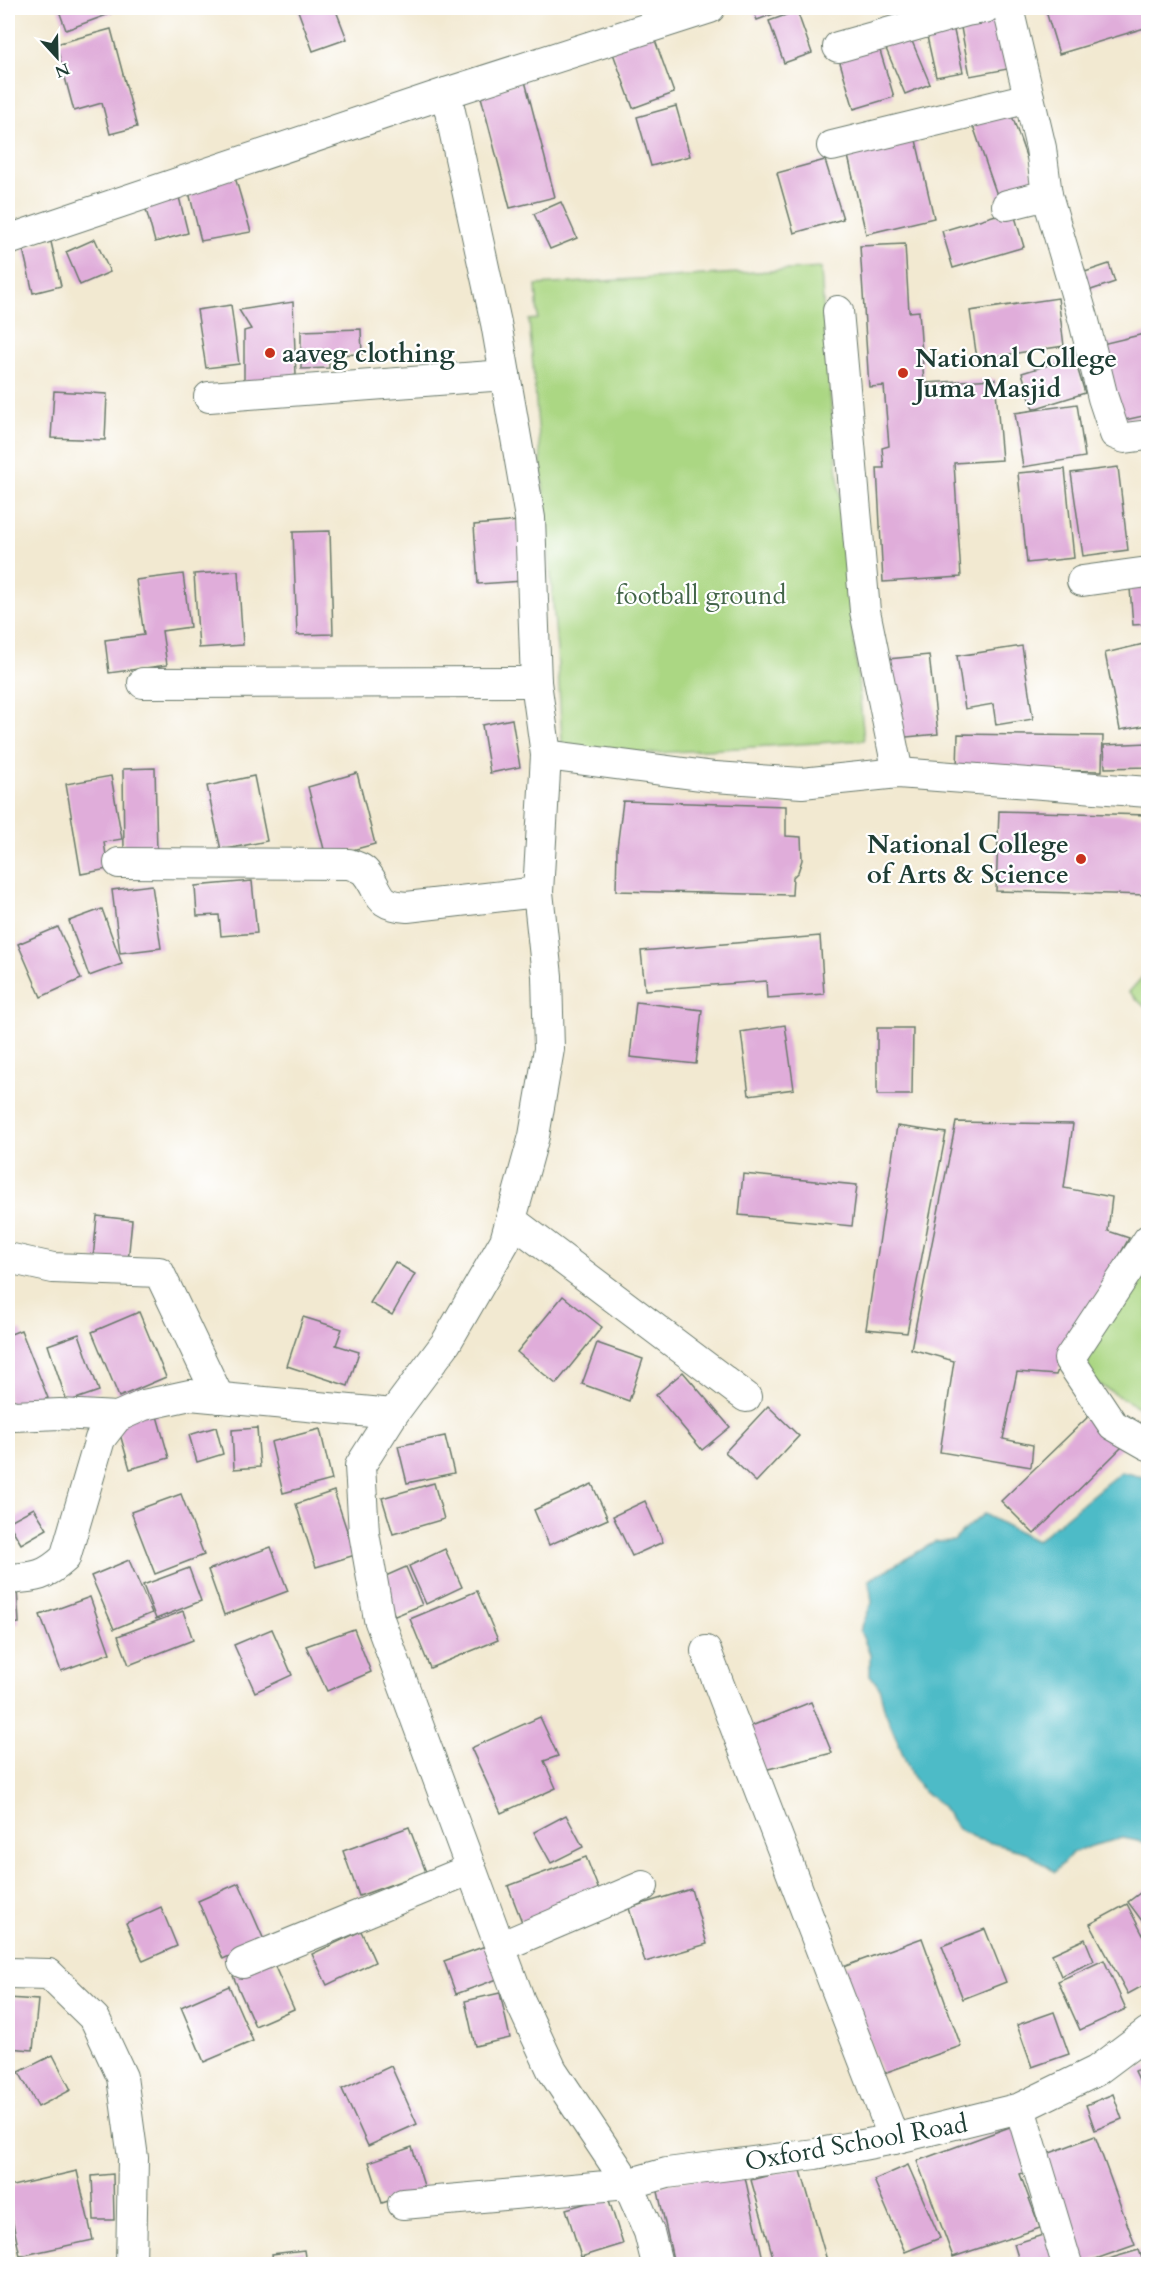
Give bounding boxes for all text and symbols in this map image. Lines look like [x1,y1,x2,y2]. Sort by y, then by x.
north arrow [27,27,87,87]
text: N [52,57,73,83]
place label: aaveg clothing [282,336,455,371]
place label: National College Juma Masjid [911,341,1117,406]
marker: aaveg clothing [263,346,277,360]
marker: National College Juma Masjid [896,366,910,380]
park label: football ground [616,578,786,613]
place label: National College of Arts & Science [867,827,1069,892]
marker: National College of Arts & Science [1074,852,1088,866]
street label: Oxford School Road [742,2106,970,2179]

